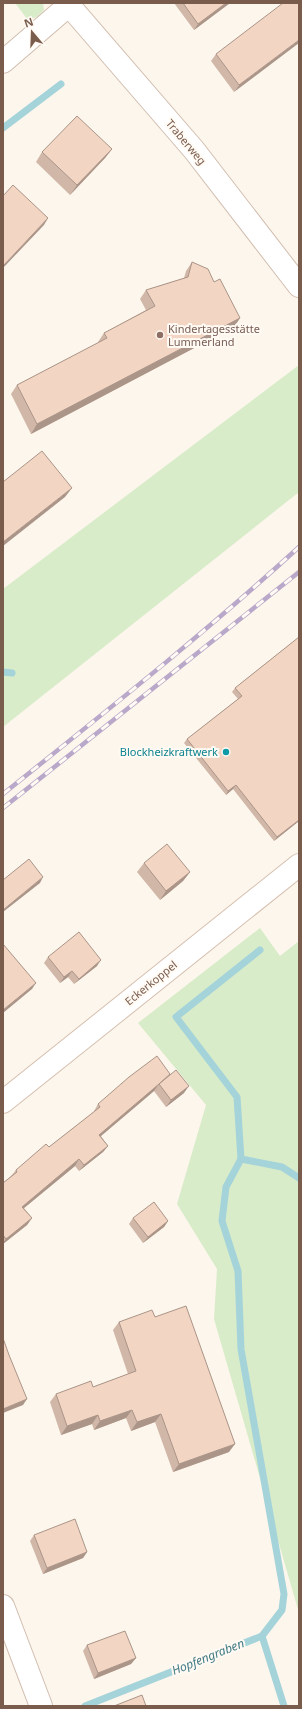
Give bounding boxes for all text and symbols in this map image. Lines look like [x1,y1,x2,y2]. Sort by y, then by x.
north arrow [12,12,52,52]
text: N [22,14,35,31]
street label: Traberweg [163,116,210,168]
place label: Kindertagesstätte Lummerland [168,321,260,349]
marker: Kindertagesstätte Lummerland [155,330,165,340]
place label: Blockheizkraftwerk [120,744,218,759]
marker: Blockheizkraftwerk [221,747,231,757]
street label: Eckerkoppel [121,957,180,1008]
water label: Hopfengraben [169,1634,247,1679]

